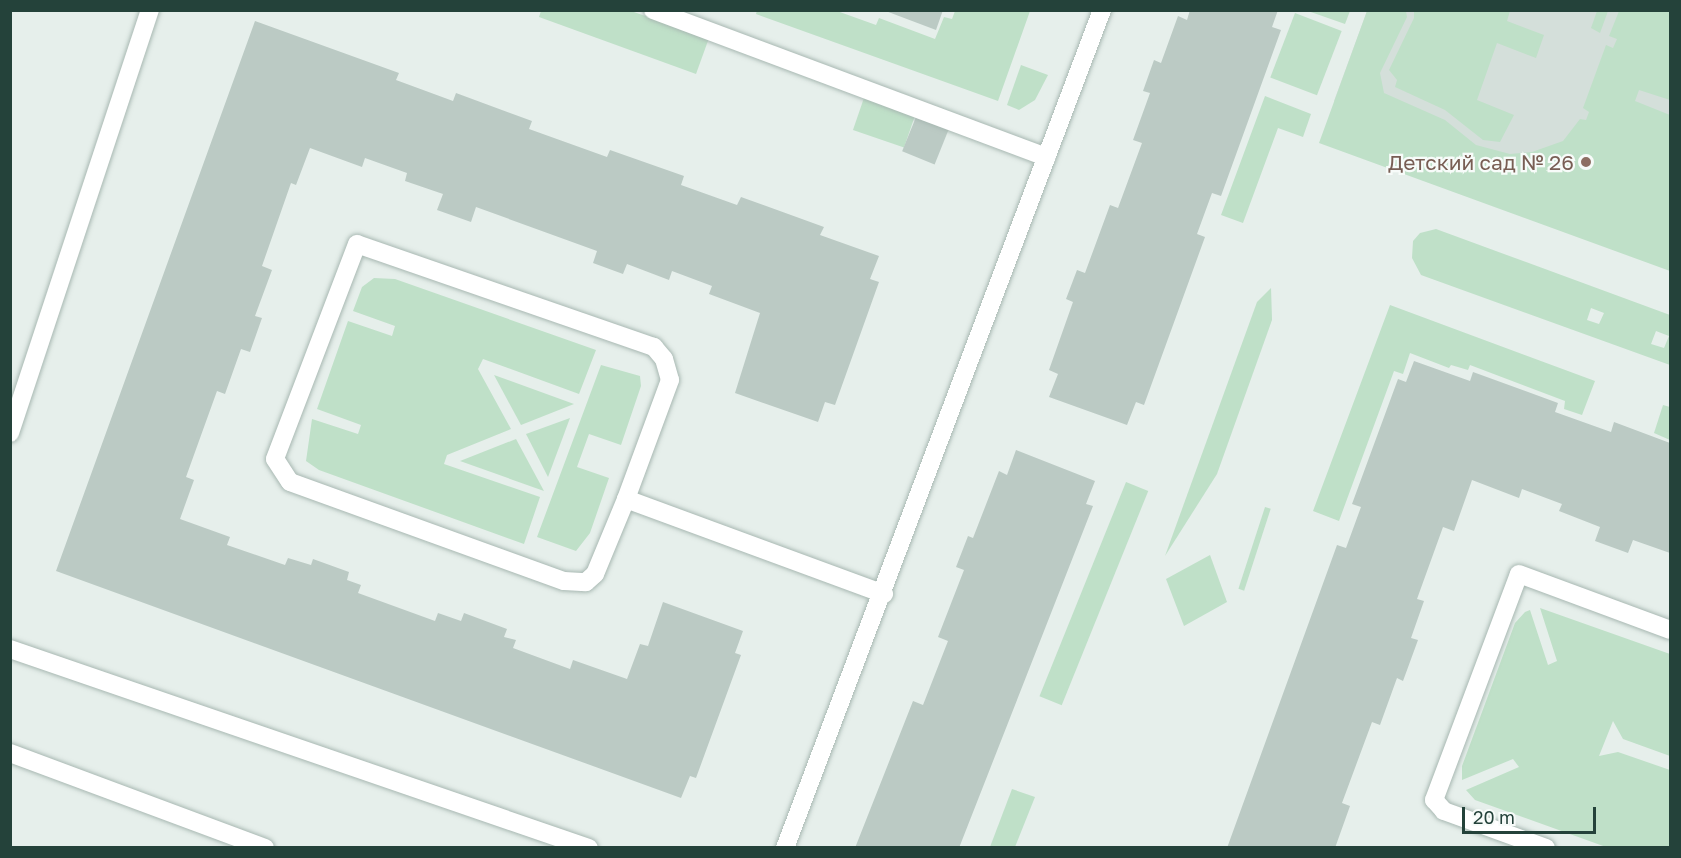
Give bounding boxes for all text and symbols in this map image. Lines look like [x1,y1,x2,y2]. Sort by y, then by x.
place label: Детский сад № 26 [1388,149,1574,175]
marker: Детский сад № 26 [1579,155,1593,169]
scale bar [1465,795,1598,833]
text: 20 m [1473,806,1515,828]

